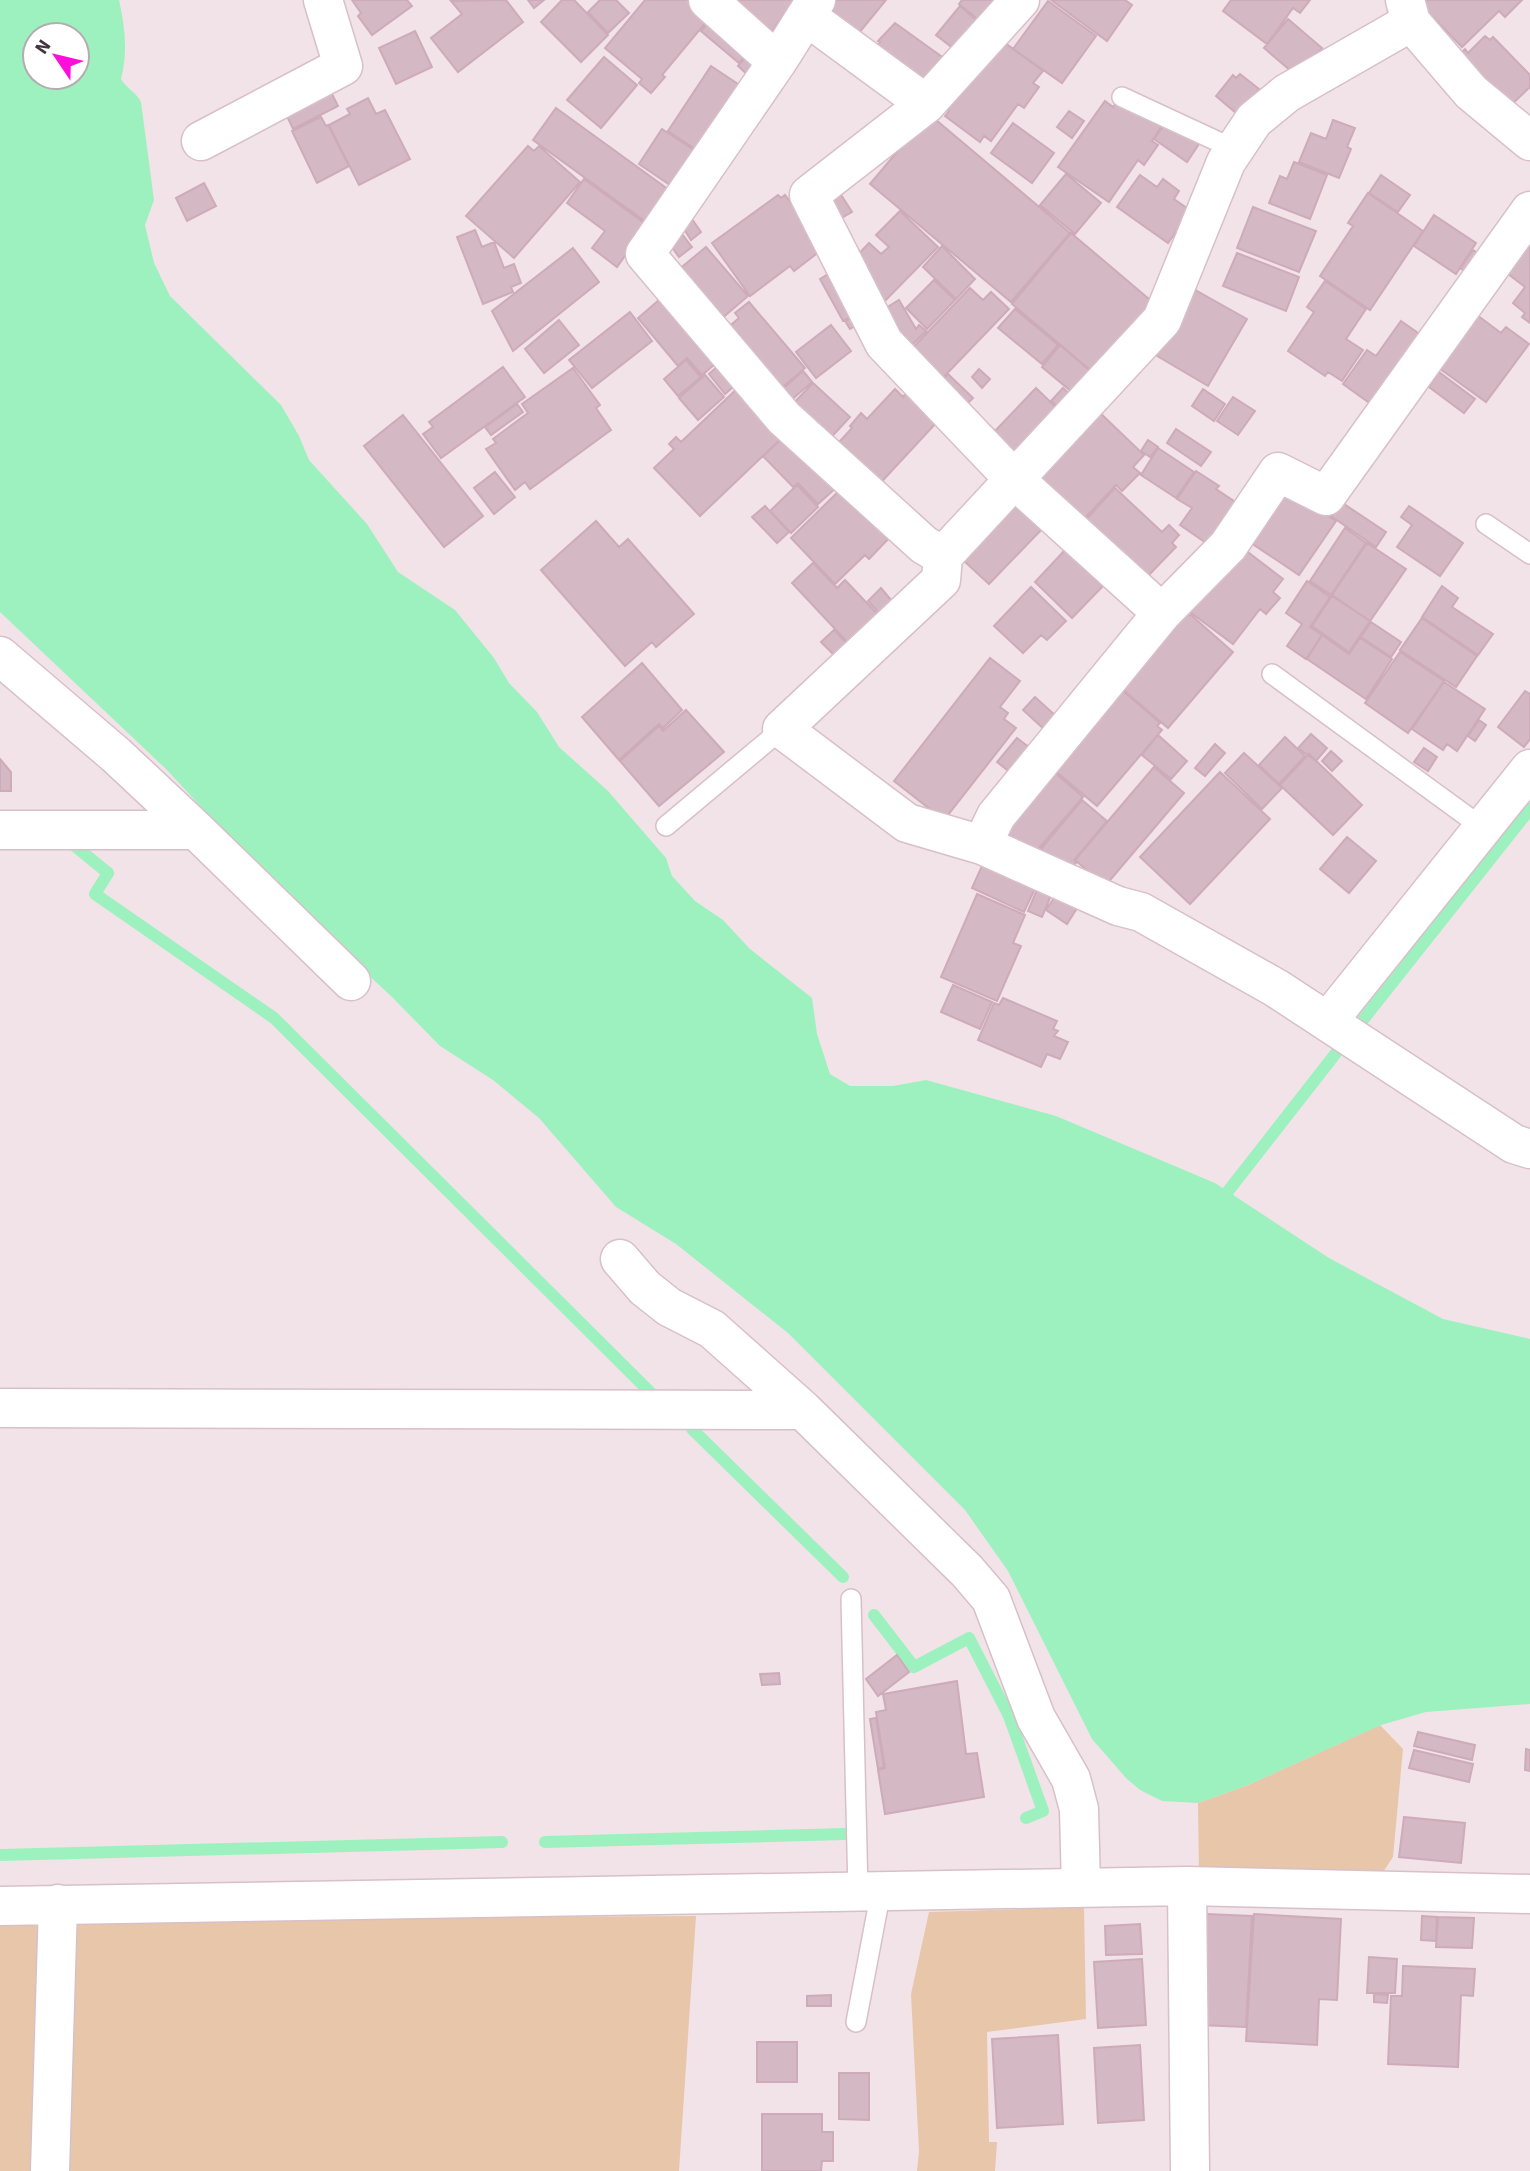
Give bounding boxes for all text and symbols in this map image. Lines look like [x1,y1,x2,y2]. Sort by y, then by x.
north arrow [21,21,91,91]
text: N [29,34,58,60]

